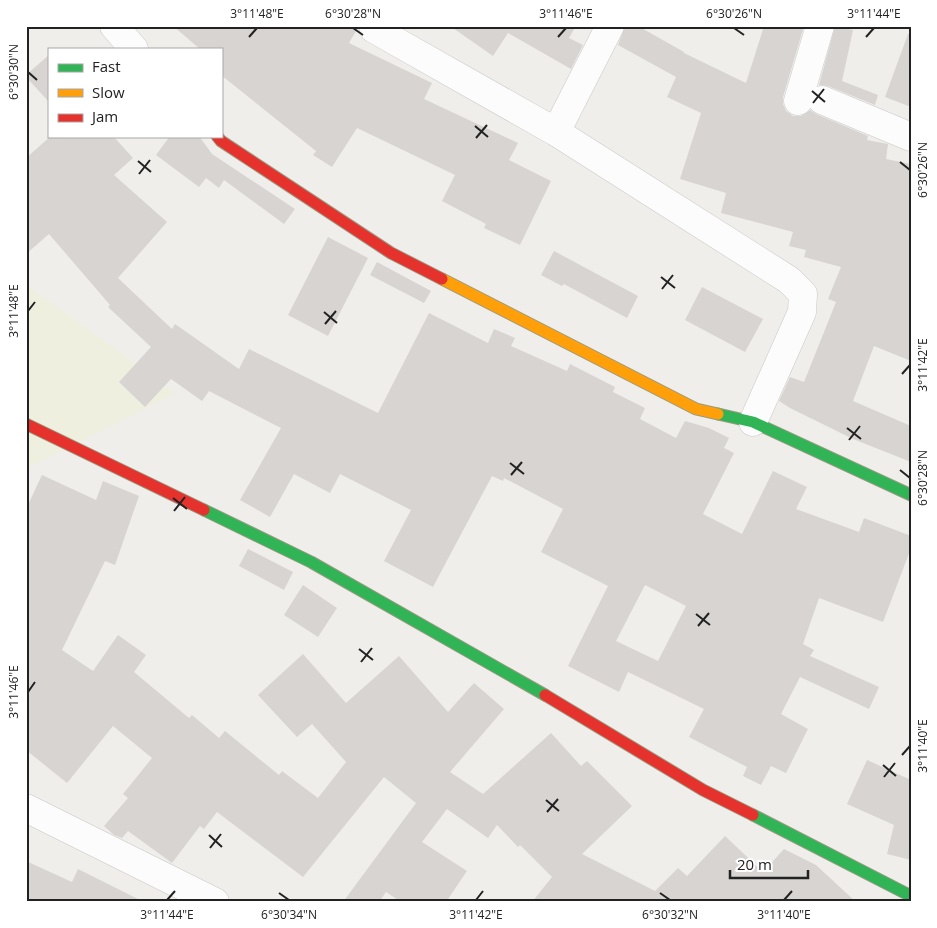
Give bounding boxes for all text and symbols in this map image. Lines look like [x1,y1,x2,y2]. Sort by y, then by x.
text: 3°11'48"E [230,5,284,22]
text: 6°30'28"N [325,5,381,22]
text: 3°11'46"E [539,5,593,22]
text: 6°30'26"N [706,5,762,22]
text: 3°11'44"E [847,5,901,22]
text: 6°30'30"N [5,44,22,100]
legend [48,48,222,138]
text: Fast [92,56,121,76]
text: Slow [92,82,125,102]
text: Jam [90,106,118,126]
text: 6°30'26"N [914,142,931,198]
text: 3°11'48"E [5,284,22,338]
text: 3°11'42"E [914,338,931,392]
text: 6°30'28"N [914,450,931,506]
text: 3°11'46"E [5,665,22,719]
text: 3°11'40"E [914,719,931,773]
scale bar [730,848,807,880]
text: 20 m [737,854,772,874]
text: 3°11'44"E [140,906,194,923]
text: 6°30'34"N [261,906,317,923]
text: 3°11'42"E [449,906,503,923]
text: 6°30'32"N [642,906,698,923]
text: 3°11'40"E [757,906,811,923]

